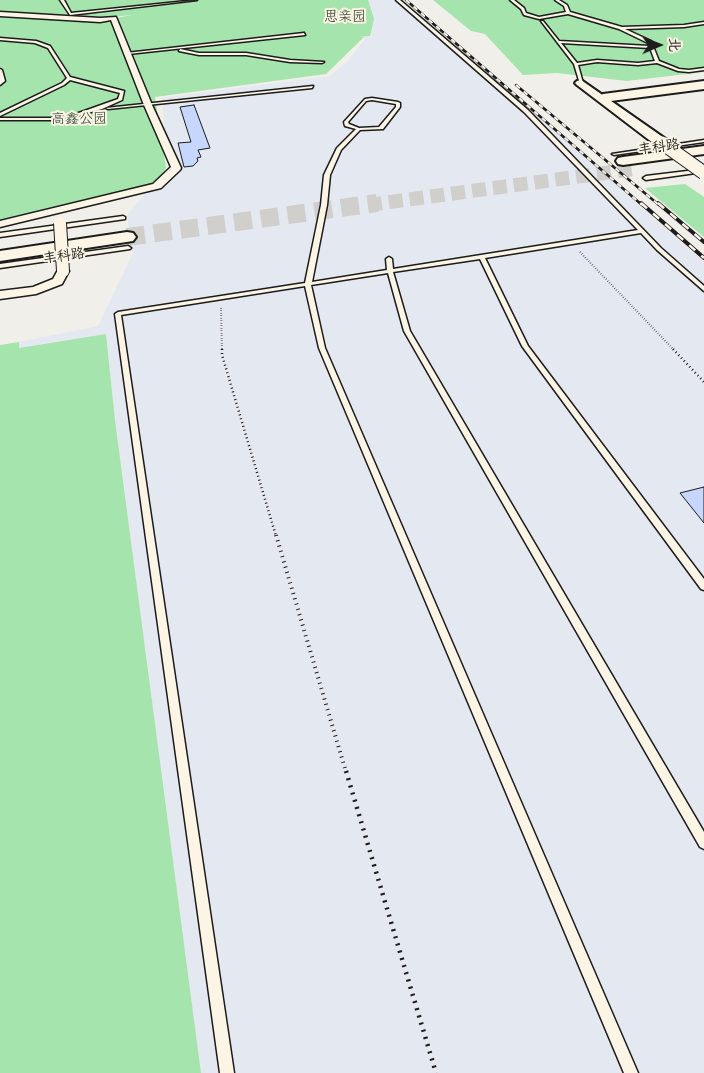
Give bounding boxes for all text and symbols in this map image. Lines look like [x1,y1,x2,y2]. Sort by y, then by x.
park label: 思亲园 [324,10,366,26]
north arrow [634,20,684,70]
text: 北 [664,38,684,52]
park label: 高鑫公园 [51,112,107,128]
street label: 丰科路 [637,137,681,159]
street label: 丰科路 [42,246,86,268]

